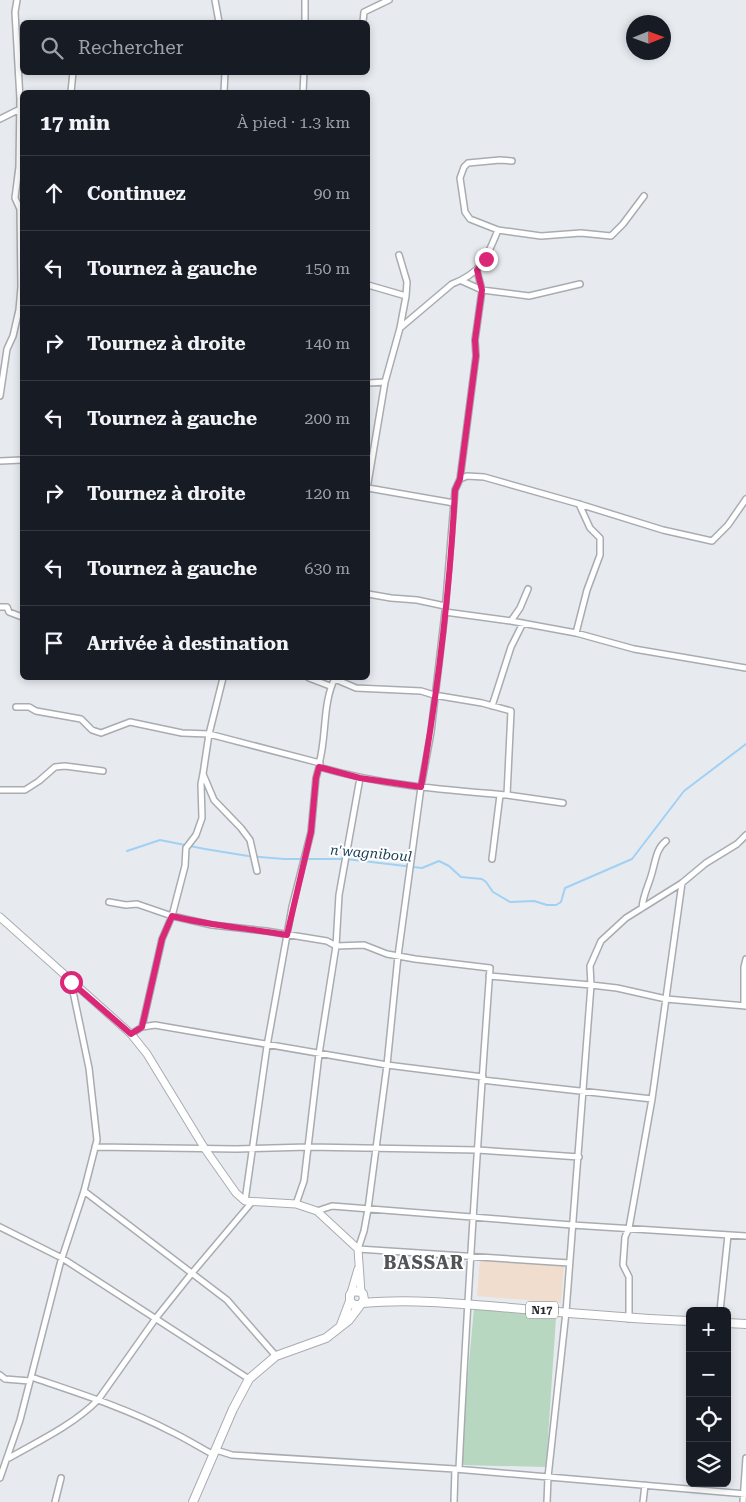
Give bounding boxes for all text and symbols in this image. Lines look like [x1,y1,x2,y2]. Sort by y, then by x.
north arrow [626,15,671,60]
search box [20,20,370,75]
icon: search [38,34,66,62]
text: Rechercher [78,36,184,59]
text: 17 min [40,111,110,135]
text: À pied · 1.3 km [237,113,350,132]
icon: ahead [40,179,68,207]
text: Continuez [87,182,186,205]
text: 90 m [313,184,350,203]
route end [475,248,498,271]
icon: left [40,254,68,282]
text: Tournez à gauche [87,257,257,280]
text: 150 m [304,259,350,278]
icon: right [40,329,68,357]
text: Tournez à droite [87,332,246,355]
text: 140 m [304,334,350,353]
icon: left [40,404,68,432]
text: Tournez à gauche [87,407,257,430]
text: 200 m [304,409,350,428]
icon: right [40,479,68,507]
text: Tournez à droite [87,482,246,505]
text: 120 m [304,484,350,503]
icon: left [40,554,68,582]
text: Tournez à gauche [87,557,257,580]
text: 630 m [304,559,350,578]
icon: arrive [40,629,68,657]
text: Arrivée à destination [87,632,289,655]
water label: n'wagniboul [330,841,412,865]
route start [60,971,83,994]
district label: BASSAR [384,1252,464,1273]
road number: N17 [526,1302,558,1318]
map controls [686,1307,731,1487]
button: + [686,1307,731,1352]
button: − [686,1352,731,1397]
button: locate [686,1397,731,1442]
button: layers [686,1442,731,1487]

